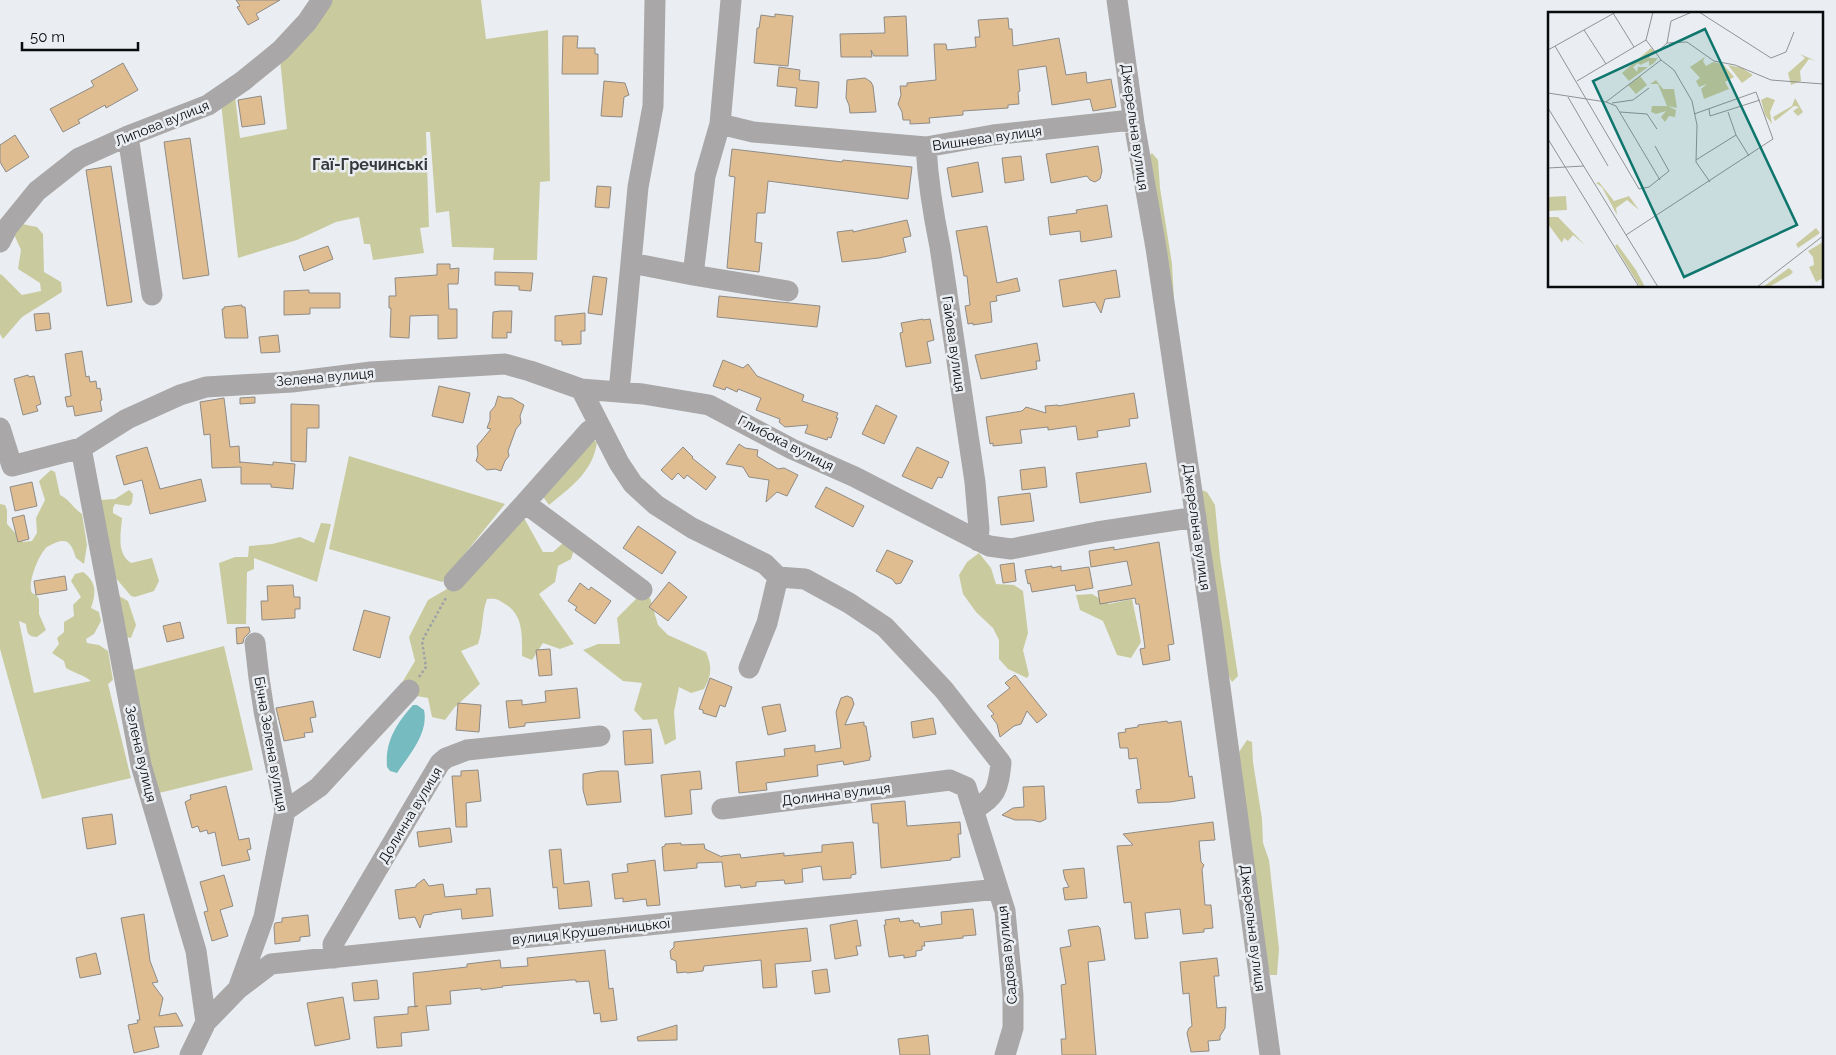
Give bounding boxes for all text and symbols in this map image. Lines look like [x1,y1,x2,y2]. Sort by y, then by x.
inset map [1548,12,1824,288]
scale bar [22,20,139,52]
text: 50 m [30,28,65,46]
street label: Джерельна вулиця [1118,63,1152,191]
street label: Липова вулиця [113,97,211,149]
street label: Вишнева вулиця [931,122,1043,154]
district label: Гаї-Гречинські [312,155,428,174]
street label: Гайова вулиця [939,295,969,393]
street label: Зелена вулиця [275,365,375,389]
street label: Глибока вулиця [735,412,837,474]
street label: Джерельна вулиця [1180,463,1214,591]
street label: Бічна Зелена вулиця [251,675,291,813]
street label: Зелена вулиця [122,704,160,804]
street label: Долинна вулиця [375,764,445,866]
street label: Долинна вулиця [781,779,891,809]
street label: Джерельна вулиця [1237,864,1269,992]
street label: Садова вулиця [994,905,1020,1005]
street label: вулиця Крушельницької [511,915,671,947]

